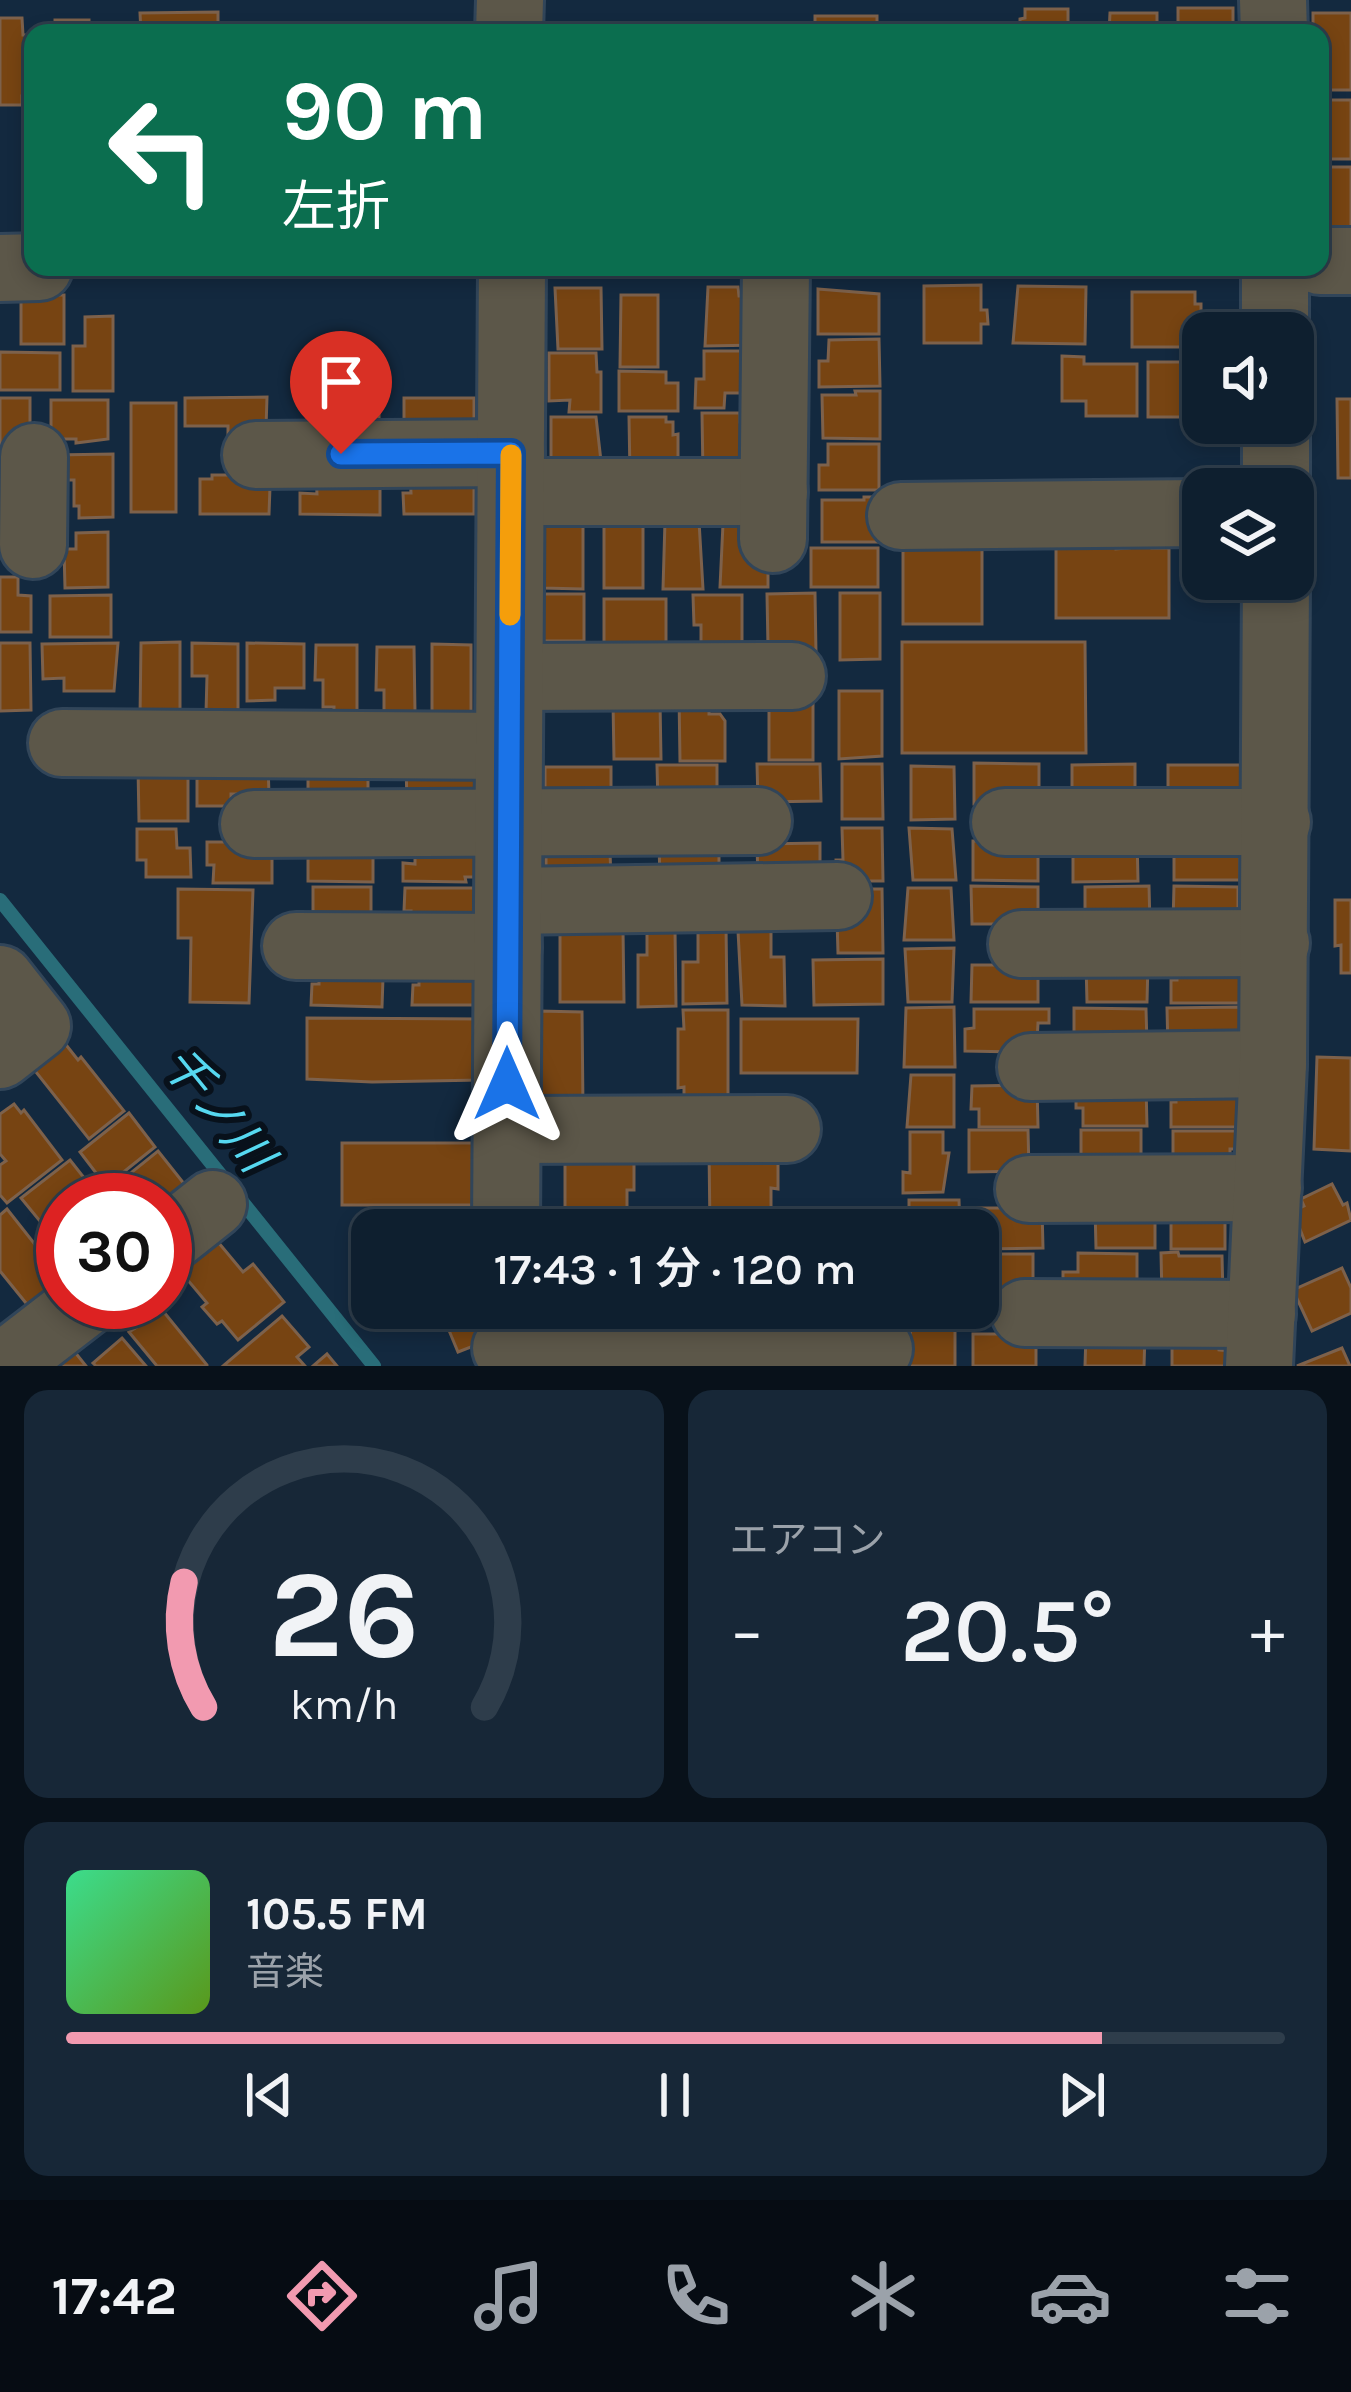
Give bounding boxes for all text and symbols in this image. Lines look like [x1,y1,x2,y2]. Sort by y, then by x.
text: 90 m [282,62,487,160]
icon: left [84,72,240,228]
text: 左折 [282,175,390,239]
map controls [1182,312,1314,600]
button: sound [1182,312,1314,444]
pin [290,331,392,454]
icon: arrive [308,349,374,415]
button: layers [1182,468,1314,600]
position arrow [444,1021,570,1147]
water label: 千ノ川 [150,1035,287,1186]
speed limit sign: 30 [36,1173,192,1329]
text: 17:43 · 1 分 · 120 m [494,1243,856,1295]
text: エアコン [730,1517,886,1563]
text: 26 [268,1542,419,1687]
text: 20.5° [900,1578,1114,1684]
text: − [730,1592,764,1670]
text: + [1250,1592,1285,1670]
text: km/h [289,1680,398,1730]
text: 105.5 FM [246,1888,428,1940]
text: 音楽 [246,1949,324,1995]
icon: previous [236,2062,302,2128]
icon: pause [642,2062,708,2128]
icon: next [1049,2062,1115,2128]
icon: directions [280,2254,364,2338]
icon: music [467,2254,551,2338]
icon: phone [654,2254,738,2338]
icon: climate [841,2254,925,2338]
icon: car [1028,2254,1112,2338]
icon: filters [1215,2254,1299,2338]
text: 17:42 [52,2264,177,2328]

